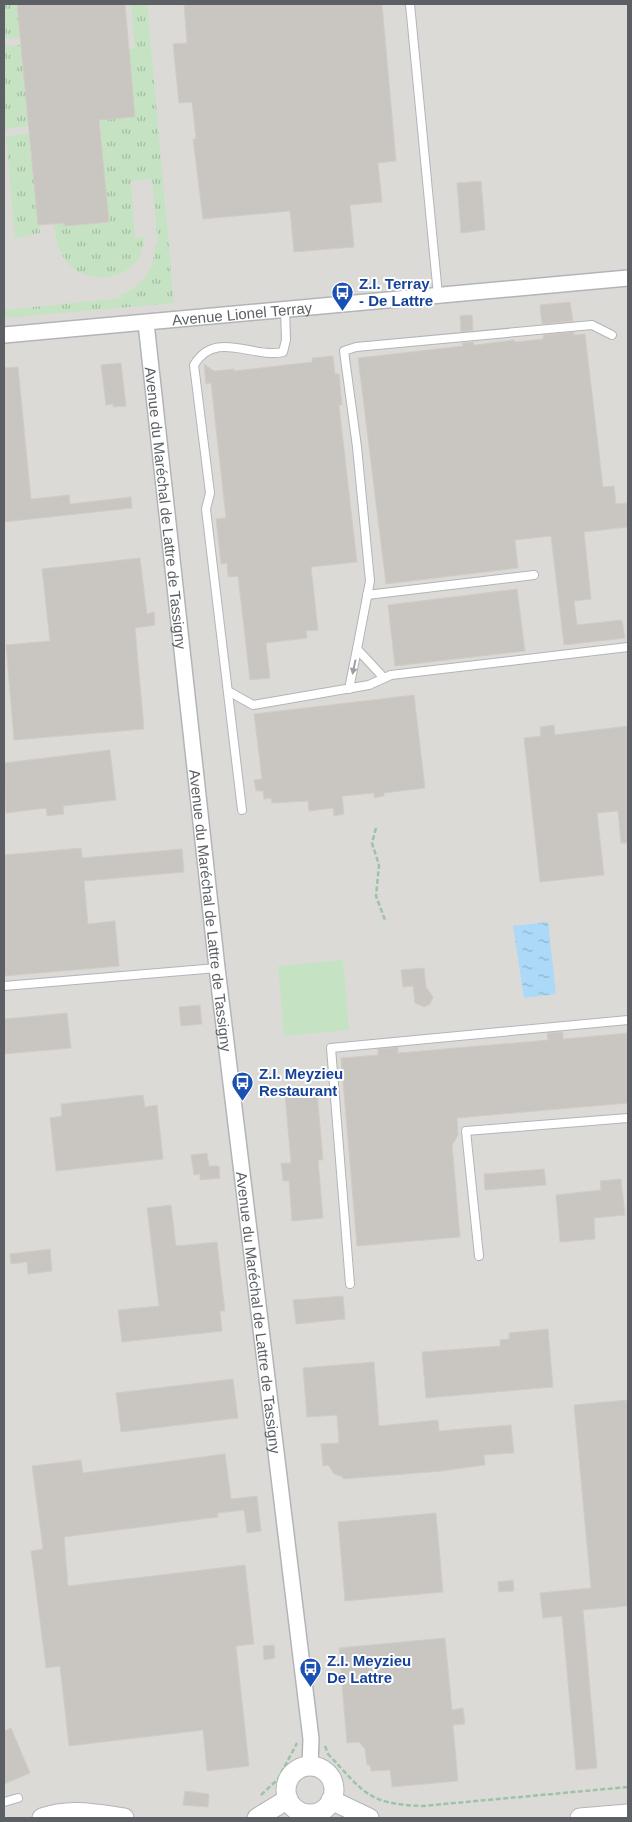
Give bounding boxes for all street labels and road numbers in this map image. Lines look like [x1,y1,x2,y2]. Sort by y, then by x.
street label: Avenue Lionel Terray [171,298,313,328]
street label: Avenue du Maréchal de Lattre de Tassigny [142,366,190,650]
street label: Avenue du Maréchal de Lattre de Tassigny [187,768,236,1053]
street label: Avenue du Maréchal de Lattre de Tassigny [233,1171,285,1455]

